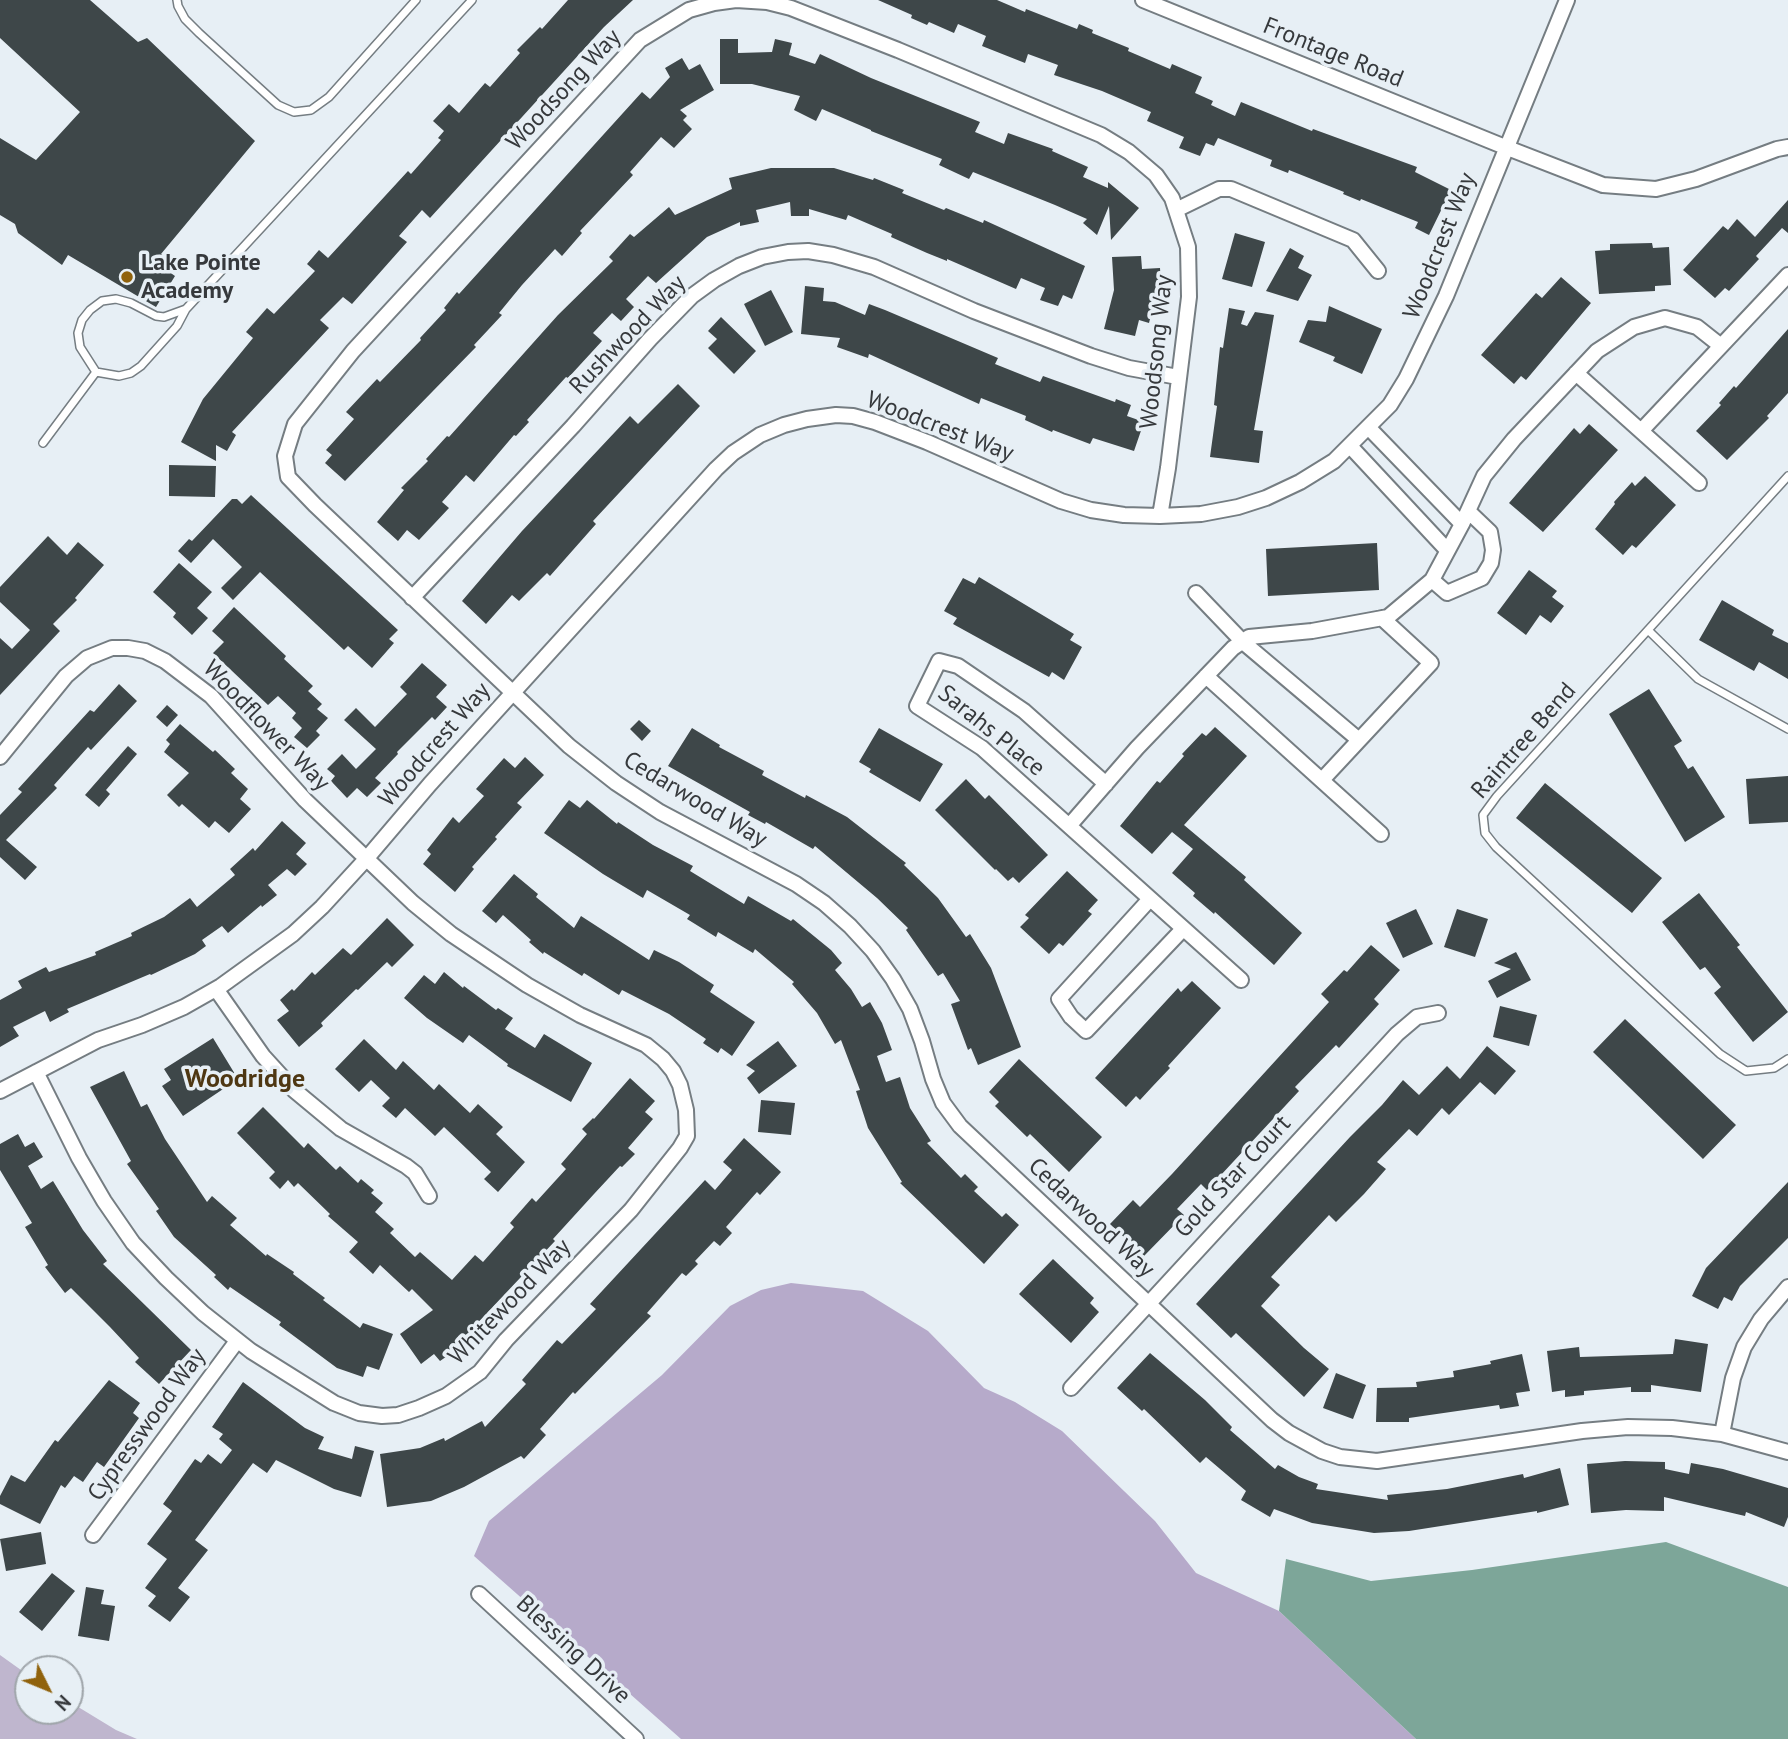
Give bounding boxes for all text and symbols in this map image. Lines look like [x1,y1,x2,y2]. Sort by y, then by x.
street label: Frontage Road [1259,12,1407,94]
street label: Woodsong Way [501,24,627,156]
street label: Woodcrest Way [1398,169,1482,323]
place label: Lake Pointe Academy [141,249,261,305]
marker: Lake Pointe Academy [119,269,135,285]
street label: Rushwood Way [564,269,692,401]
street label: Woodsong Way [1135,273,1179,431]
street label: Woodcrest Way [862,386,1018,468]
street label: Woodflower Way [197,655,335,797]
street label: Woodcrest Way [373,677,497,813]
street label: Raintree Bend [1466,677,1582,805]
street label: Sarahs Place [932,679,1050,783]
street label: Cedarwood Way [618,746,772,854]
district label: Woodridge [185,1064,305,1096]
street label: Gold Star Court [1169,1110,1297,1244]
street label: Cedarwood Way [1022,1152,1160,1284]
street label: Whitewood Way [443,1233,577,1371]
street label: Cypresswood Way [82,1343,212,1507]
street label: Blessing Drive [510,1590,636,1710]
north arrow [14,1655,84,1725]
text: N [50,1690,76,1716]

